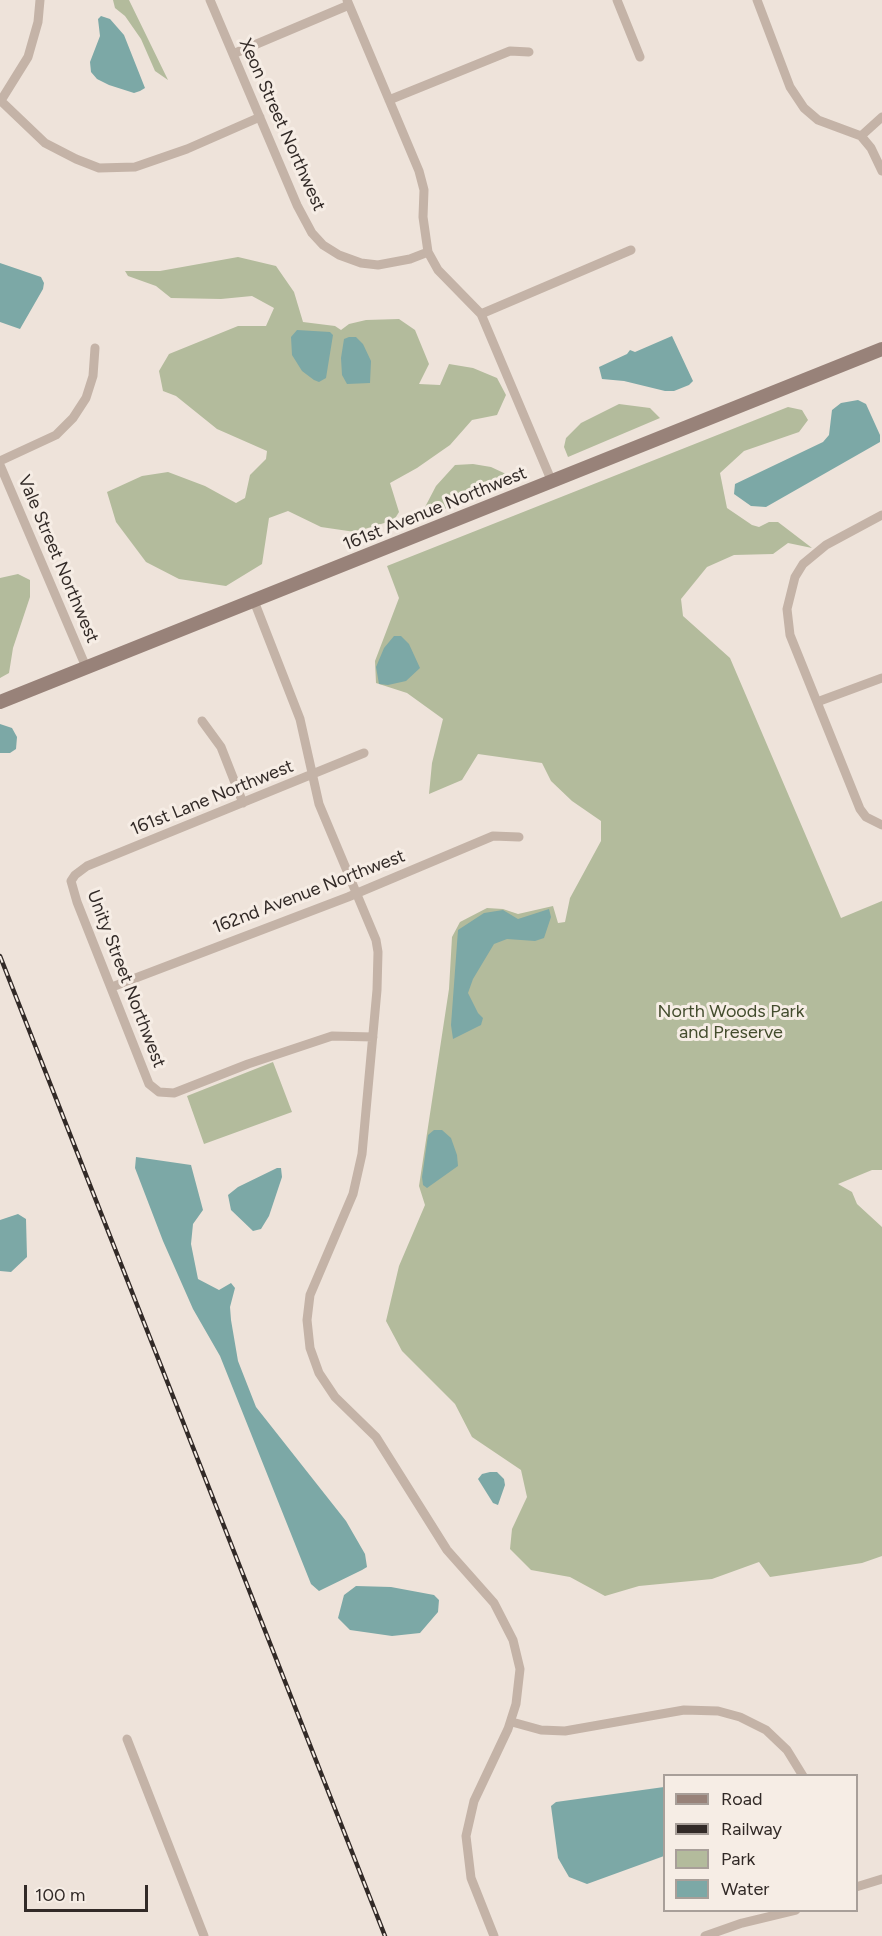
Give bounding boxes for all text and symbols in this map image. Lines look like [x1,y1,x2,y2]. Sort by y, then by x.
street label: Xeon Street Northwest [234,35,330,215]
street label: 161st Avenue Northwest [340,462,530,556]
street label: Vale Street Northwest [13,472,103,646]
street label: 161st Lane Northwest [127,755,297,841]
street label: 162nd Avenue Northwest [210,845,408,939]
street label: Unity Street Northwest [82,887,170,1071]
park label: North Woods Park and Preserve [658,1001,804,1044]
legend [663,1774,858,1912]
text: Road [721,1788,762,1810]
text: Railway [721,1818,782,1840]
text: Park [721,1848,755,1870]
scale bar [27,1873,152,1911]
text: Water [721,1878,769,1900]
text: 100 m [35,1884,85,1906]

